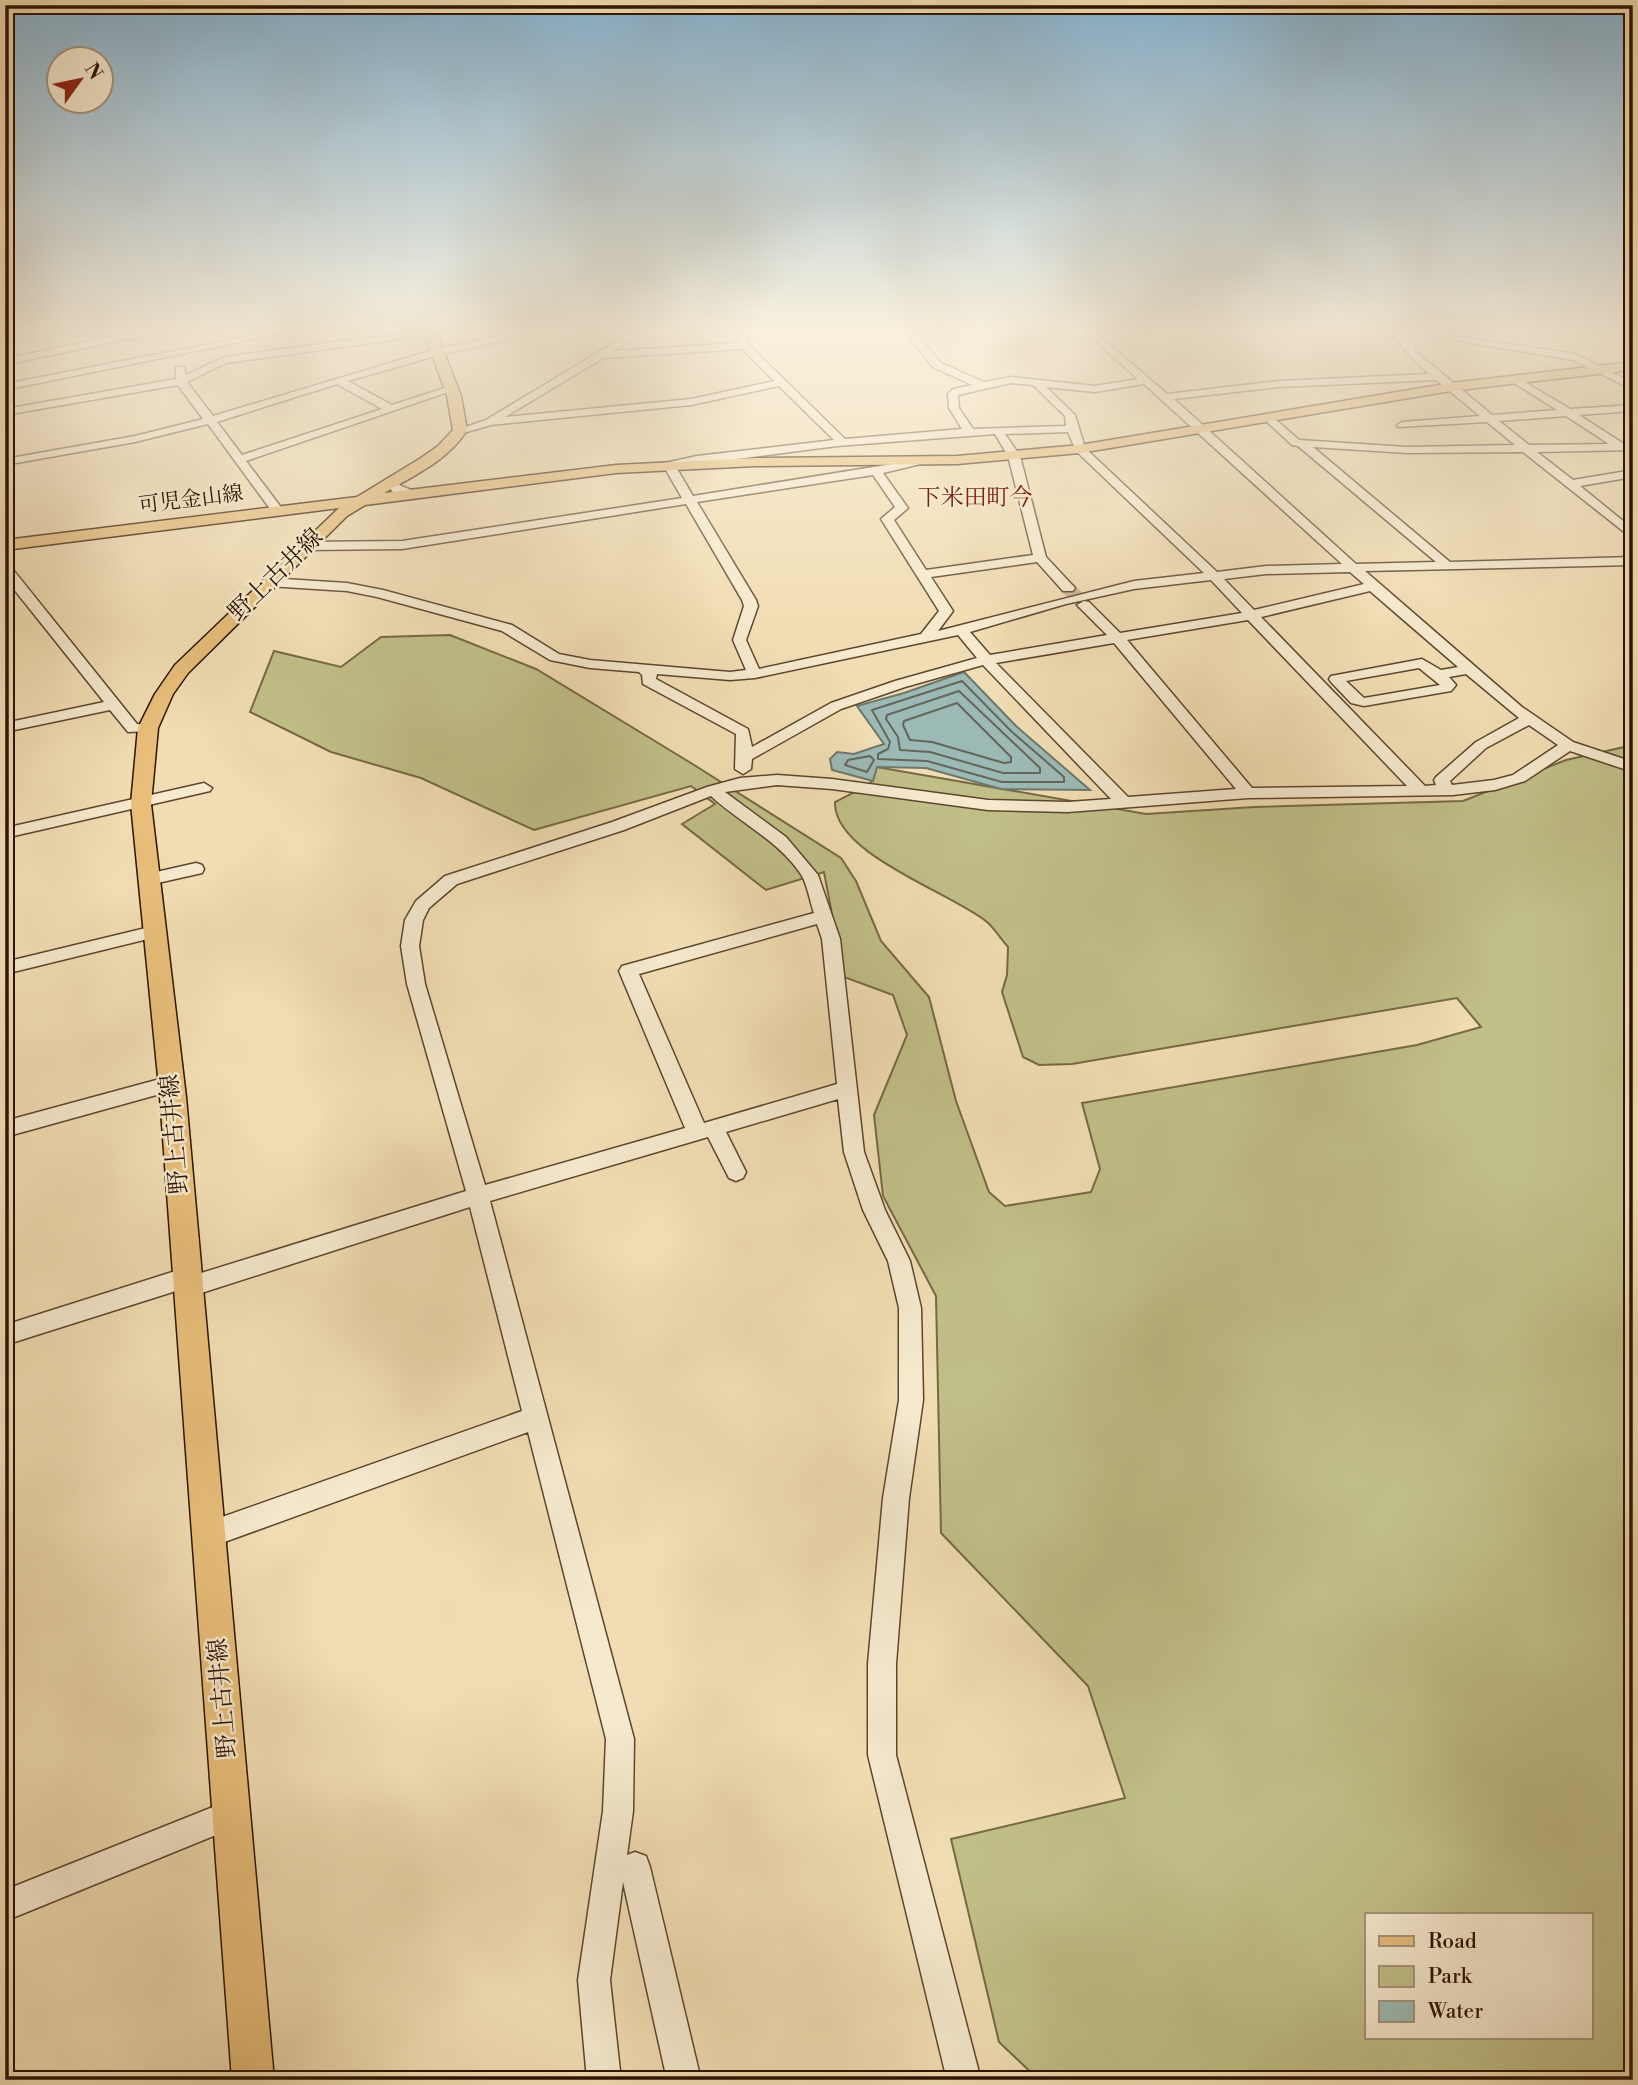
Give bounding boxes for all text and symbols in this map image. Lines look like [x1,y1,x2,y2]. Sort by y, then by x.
north arrow [46,46,116,116]
text: N [79,58,108,84]
street label: 可児金山線 [137,481,245,519]
district label: 下米田町今 [918,484,1033,512]
street label: 野上古井線 [222,523,330,627]
street label: 野上古井線 [155,1073,195,1195]
street label: 野上古井線 [203,1637,243,1759]
legend [1365,1913,1592,2039]
text: Road [1428,1929,1477,1955]
text: Park [1428,1964,1473,1990]
text: Water [1427,1999,1483,2025]

